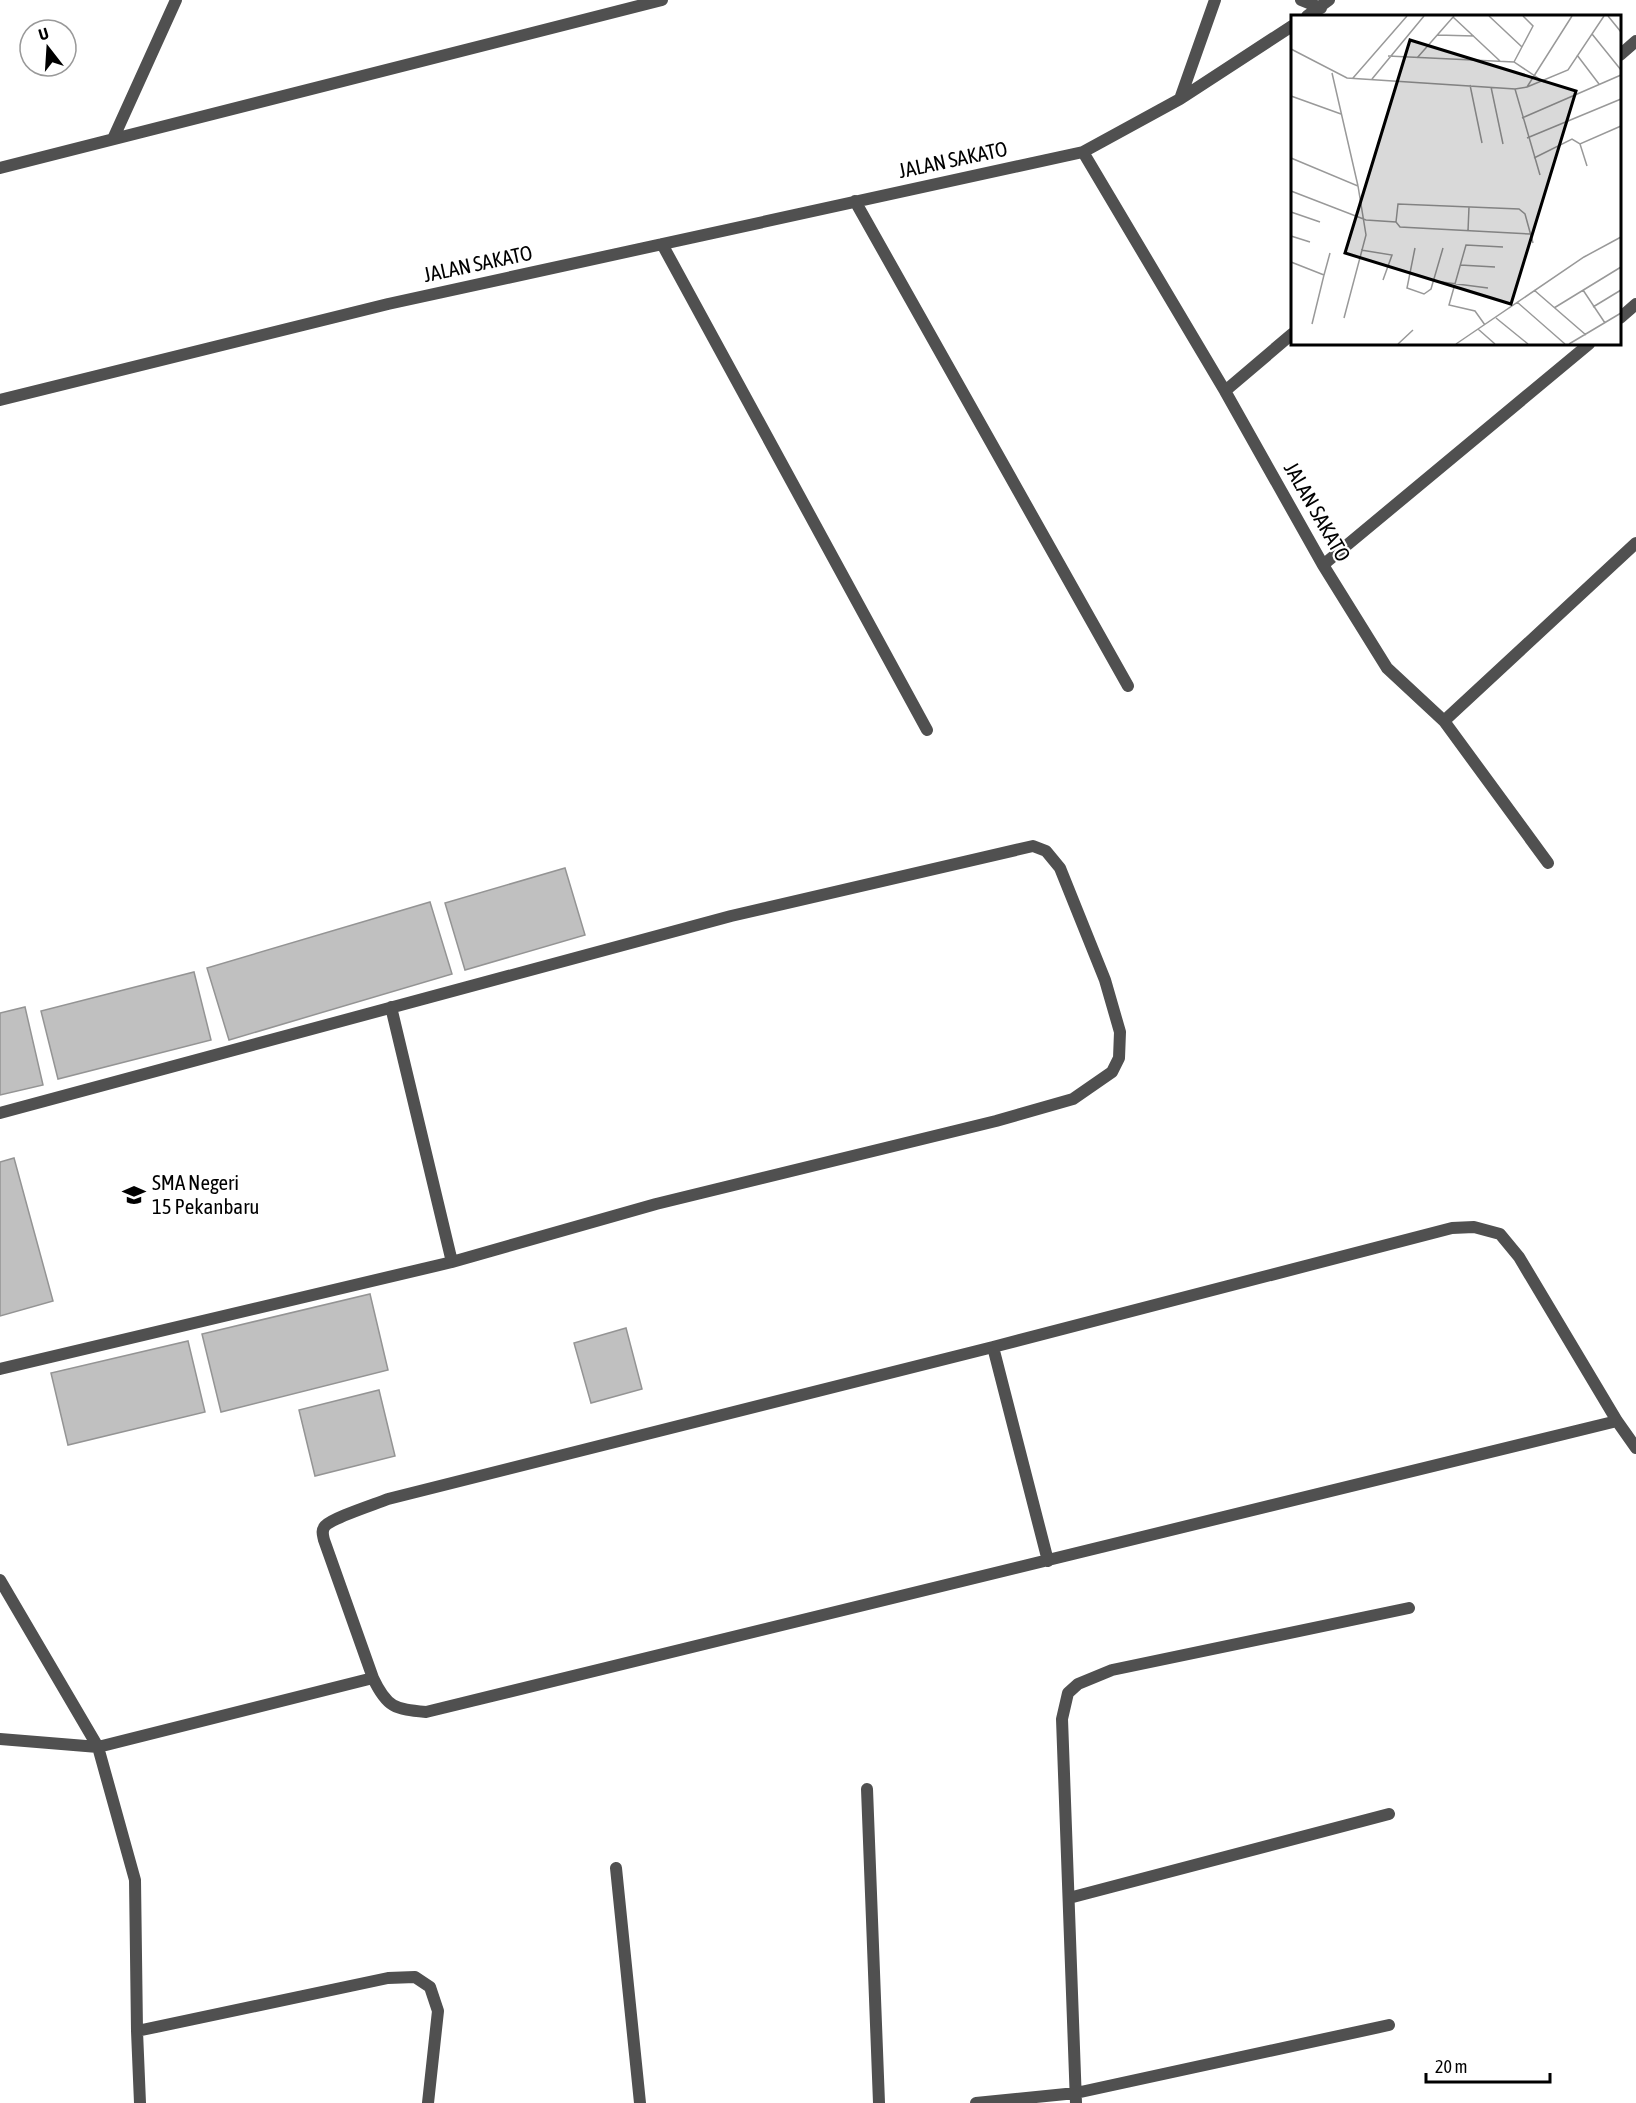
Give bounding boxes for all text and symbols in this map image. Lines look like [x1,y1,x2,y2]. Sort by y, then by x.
inset map [1291,15,1621,345]
north arrow [18,18,78,78]
text: U [36,24,51,44]
street label: JALAN SAKATO [896,136,1009,182]
street label: JALAN SAKATO [421,240,534,286]
street label: JALAN SAKATO [1280,458,1356,565]
place label: SMA Negeri 15 Pekanbaru [152,1170,259,1218]
school or university icon: SMA Negeri 15 Pekanbaru [121,1182,147,1208]
scale bar [1426,2046,1550,2084]
text: 20 m [1435,2056,1467,2077]

